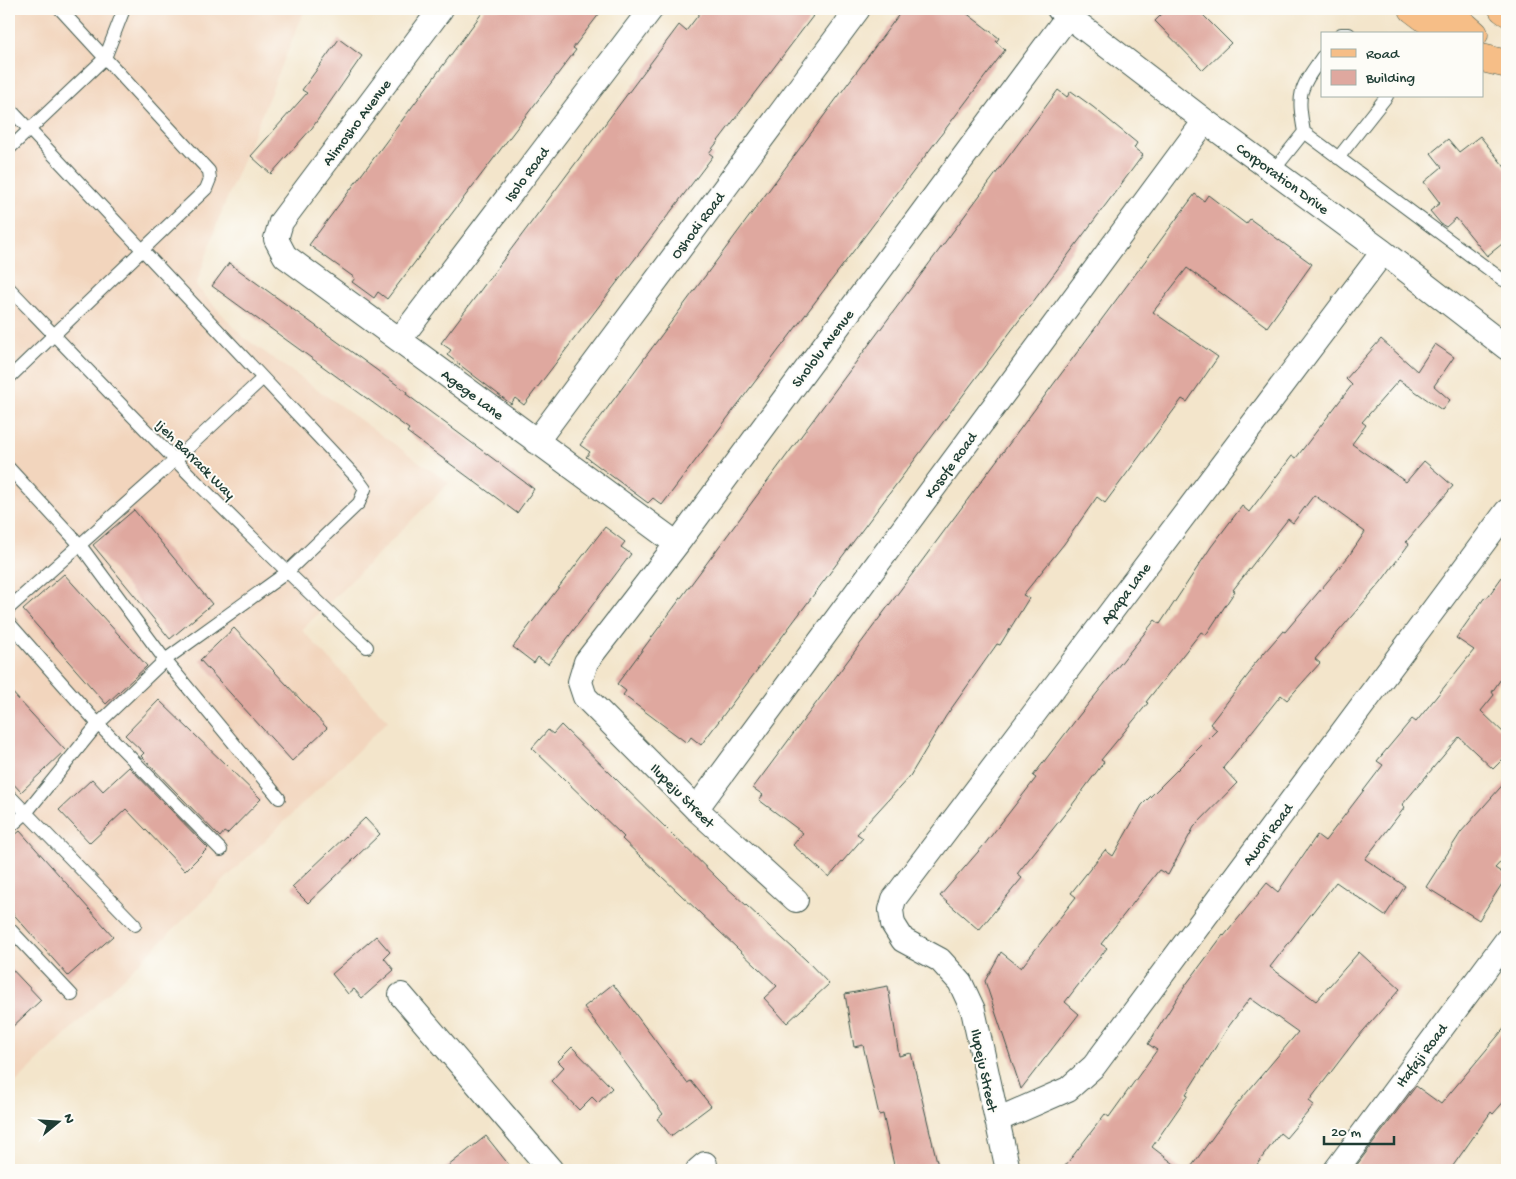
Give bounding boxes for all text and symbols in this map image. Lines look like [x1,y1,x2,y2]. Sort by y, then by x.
legend [1321,32,1484,98]
text: Road [1366,46,1400,64]
text: Building [1365,70,1415,88]
street label: Alimosho Avenue [319,76,396,170]
street label: Corporation Drive [1232,140,1332,220]
street label: Isolo Road [501,143,555,206]
street label: Oshodi Road [668,188,730,263]
street label: Shololu Avenue [788,306,859,392]
street label: Agege Lane [437,366,507,425]
street label: Ijeh Barrack Way [151,417,239,505]
street label: Kosofe Road [921,428,983,503]
street label: Apapa Lane [1098,560,1156,629]
street label: Ilupeju Street [646,760,719,834]
street label: Awori Road [1239,800,1299,870]
street label: Itafaji Road [1393,1020,1453,1092]
street label: Ilupeju Street [966,1027,1001,1115]
north arrow [32,1096,82,1146]
text: N [58,1112,77,1126]
scale bar [1324,1114,1394,1146]
text: 20 m [1331,1124,1361,1142]

